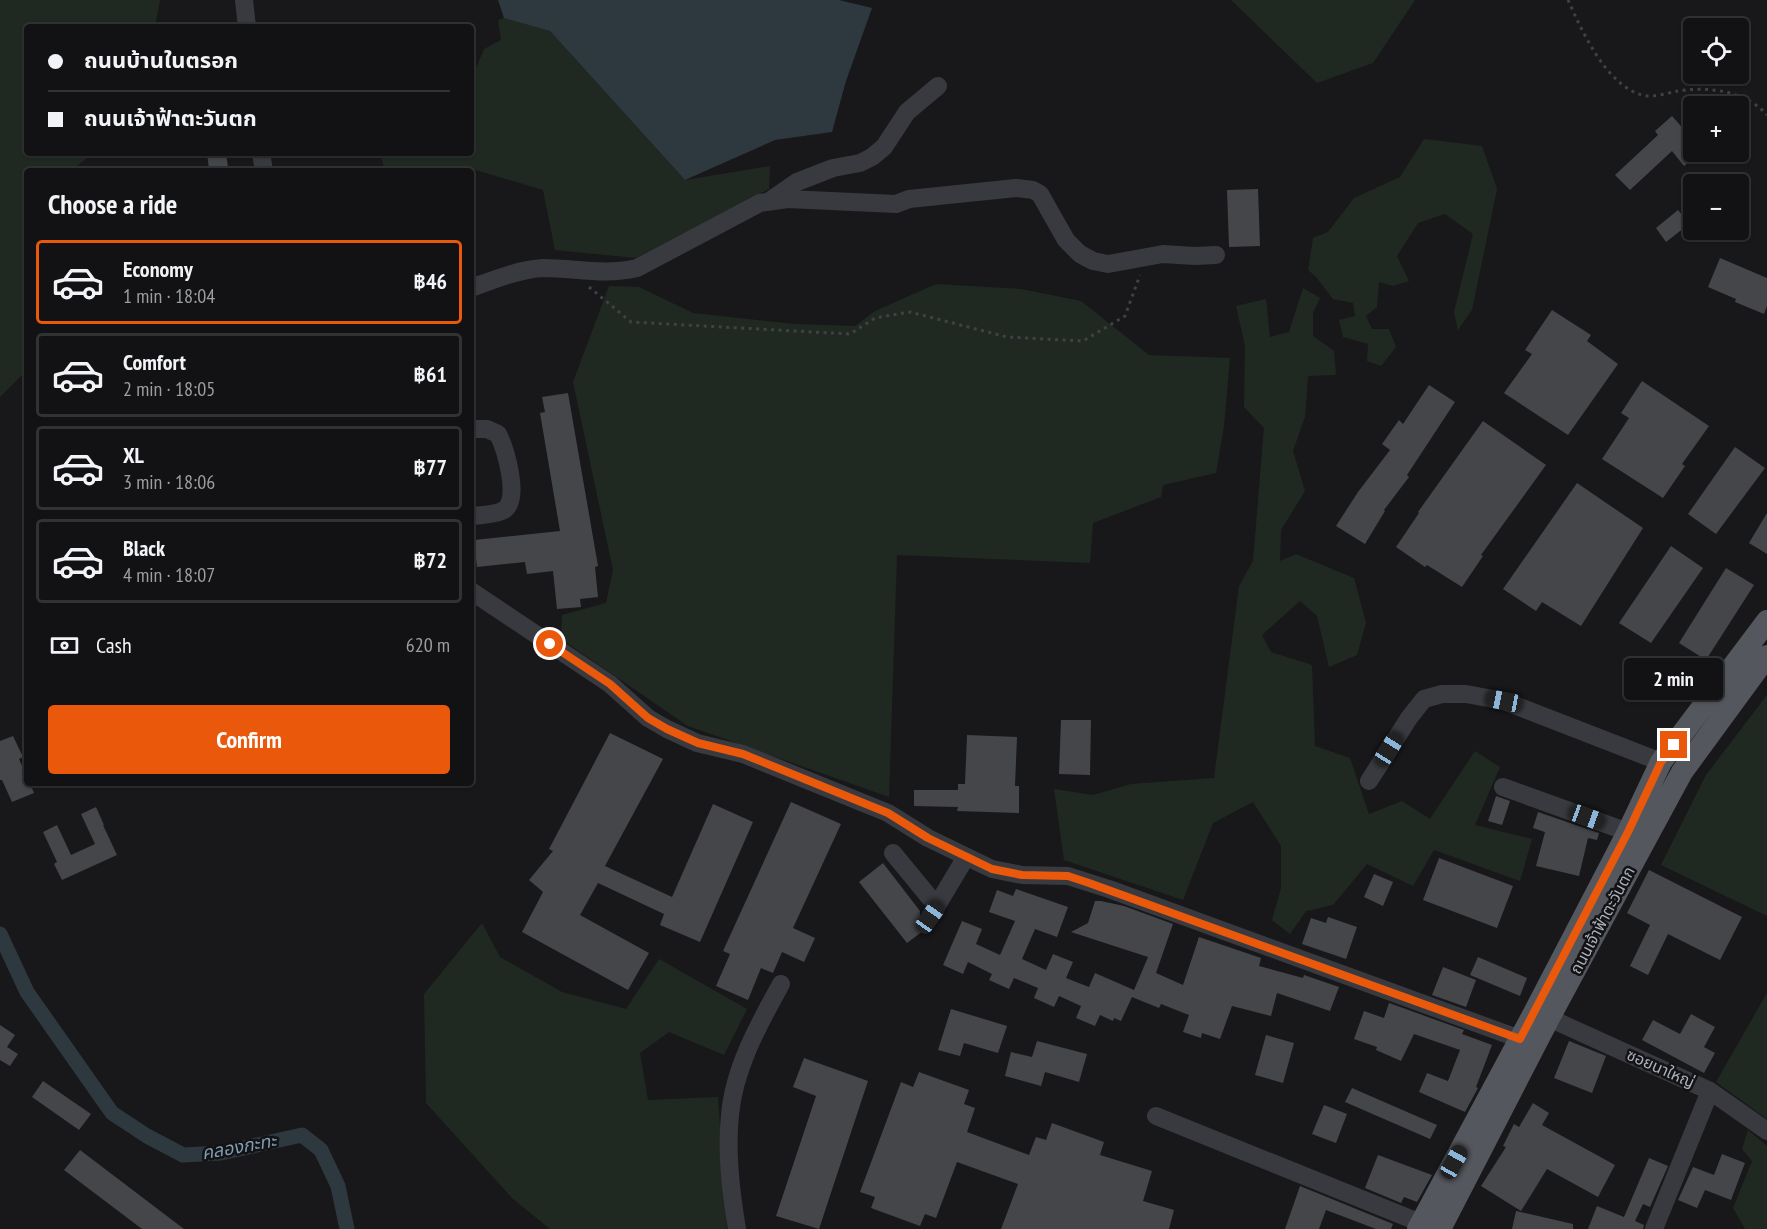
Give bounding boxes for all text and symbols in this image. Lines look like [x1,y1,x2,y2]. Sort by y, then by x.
map controls [1683,18,1749,240]
button: locate [1683,18,1749,84]
text: ถนนบ้านในตรอก [84,46,238,74]
button: + [1683,96,1749,162]
text: ถนนเจ้าฟ้าตะวันตก [84,104,257,132]
button: − [1683,174,1749,240]
text: Choose a ride [48,187,177,221]
icon: car [51,255,105,309]
text: Economy [123,255,193,283]
text: ฿46 [413,267,447,295]
text: 1 min · 18:04 [123,283,215,309]
icon: car [51,348,105,402]
text: Comfort [123,348,186,376]
text: ฿61 [413,360,447,388]
text: 2 min · 18:05 [123,376,215,402]
icon: car [51,441,105,495]
text: XL [123,441,144,469]
text: ฿77 [413,453,447,481]
text: 3 min · 18:06 [123,469,215,495]
icon: car [51,534,105,588]
text: Black [123,534,165,562]
text: ฿72 [413,546,447,574]
text: 4 min · 18:07 [123,562,215,588]
icon: cash [48,629,81,662]
route start [536,630,563,657]
text: Cash [96,631,132,659]
text: 620 m [406,632,450,658]
callout: 2 min [1624,658,1724,700]
text: 2 min [1653,666,1694,692]
car [1485,689,1523,713]
button: Confirm [48,705,450,774]
car [1372,729,1406,769]
route end [1660,731,1687,758]
car [1567,802,1607,832]
street label: ถนนเจ้าฟ้าตะวันตก [1565,863,1639,977]
car [912,897,948,937]
street label: ซอยนาใหญ่ [1624,1044,1698,1092]
water label: คลองกะทะ [200,1128,280,1164]
car [1437,1142,1471,1182]

